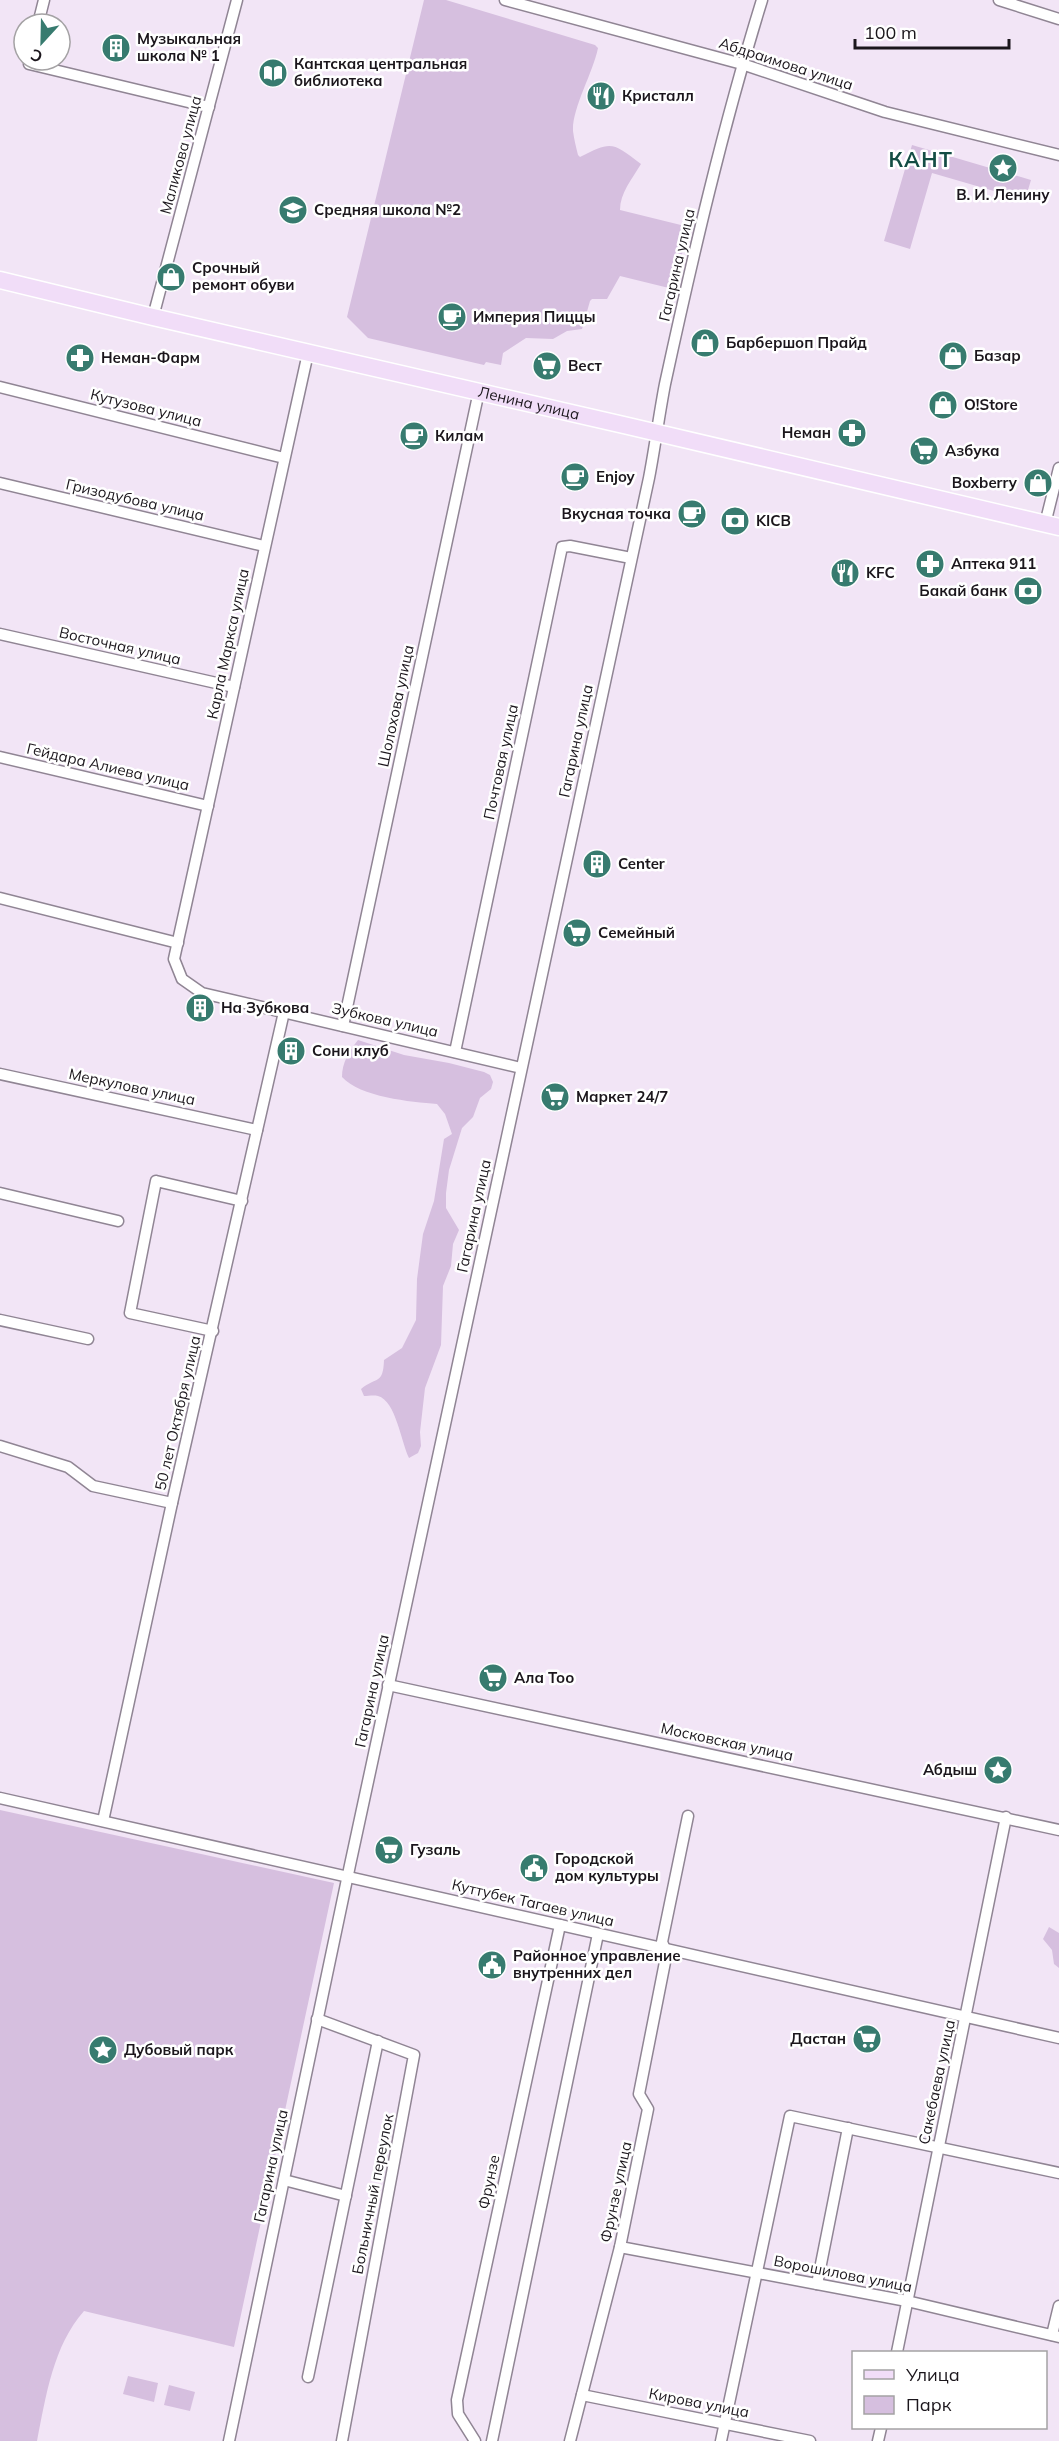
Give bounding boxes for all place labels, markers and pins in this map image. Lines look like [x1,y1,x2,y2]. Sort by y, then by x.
place label: Музыкальная школа № 1 [137,29,241,65]
building icon: Музыкальная школа № 1 [100,32,132,64]
place label: Кантская центральная библиотека [294,54,467,90]
library icon: Кантская центральная библиотека [257,57,289,89]
restaurant icon: Кристалл [585,80,617,112]
place label: Кристалл [622,86,694,105]
place icon: В. И. Ленину [987,152,1019,184]
place label: В. И. Ленину [956,185,1050,204]
school or university icon: Средняя школа №2 [277,194,309,226]
place label: Средняя школа №2 [314,200,461,219]
place label: Срочный ремонт обуви [192,258,294,294]
shop icon: Срочный ремонт обуви [155,261,187,293]
cafe icon: Империя Пиццы [436,301,468,333]
place label: Империя Пиццы [473,307,596,326]
shop icon: Барбершоп Прайд [689,327,721,359]
place label: Барбершоп Прайд [726,333,867,352]
shop icon: Базар [937,340,969,372]
pharmacy icon: Неман-Фарм [64,342,96,374]
place label: Базар [974,346,1021,365]
place label: Неман-Фарм [101,348,200,367]
supermarket icon: Вест [531,350,563,382]
place label: Вест [568,356,603,375]
shop icon: O!Store [927,389,959,421]
place label: O!Store [964,395,1018,414]
pharmacy icon: Неман [836,417,868,449]
cafe icon: Килам [398,420,430,452]
place label: Неман [782,423,831,442]
place label: Килам [435,426,484,445]
supermarket icon: Азбука [908,435,940,467]
place label: Азбука [945,441,1000,460]
cafe icon: Enjoy [559,461,591,493]
place label: Enjoy [596,467,636,486]
shop icon: Boxberry [1022,467,1054,499]
place label: Boxberry [952,473,1018,492]
cafe icon: Вкусная точка [676,498,708,530]
place label: Вкусная точка [562,504,671,523]
bank icon: KICB [719,505,751,537]
place label: KICB [756,511,791,530]
pharmacy icon: Аптека 911 [914,548,946,580]
place label: Аптека 911 [951,554,1036,573]
restaurant icon: KFC [829,557,861,589]
place label: KFC [866,563,895,582]
bank icon: Бакай банк [1012,575,1044,607]
place label: Бакай банк [919,581,1007,600]
building icon: Center [581,848,613,880]
place label: Center [618,854,665,873]
supermarket icon: Семейный [561,917,593,949]
place label: Семейный [598,923,675,942]
building icon: На Зубкова [184,992,216,1024]
place label: На Зубкова [221,998,309,1017]
building icon: Сони клуб [275,1035,307,1067]
place label: Сони клуб [312,1041,389,1060]
supermarket icon: Маркет 24/7 [539,1081,571,1113]
place label: Маркет 24/7 [576,1087,668,1106]
supermarket icon: Ала Тоо [477,1662,509,1694]
place label: Ала Тоо [514,1668,574,1687]
place icon: Абдыш [982,1754,1014,1786]
place label: Абдыш [923,1760,977,1779]
supermarket icon: Гузаль [373,1834,405,1866]
place label: Гузаль [410,1840,461,1859]
place label: Городской дом культуры [555,1849,659,1885]
public building icon: Городской дом культуры [518,1852,550,1884]
place label: Районное управление внутренних дел [513,1946,681,1982]
public building icon: Районное управление внутренних дел [476,1949,508,1981]
supermarket icon: Дастан [851,2023,883,2055]
place label: Дастан [790,2029,846,2048]
place icon: Дубовый парк [87,2034,119,2066]
place label: Дубовый парк [124,2040,234,2059]

